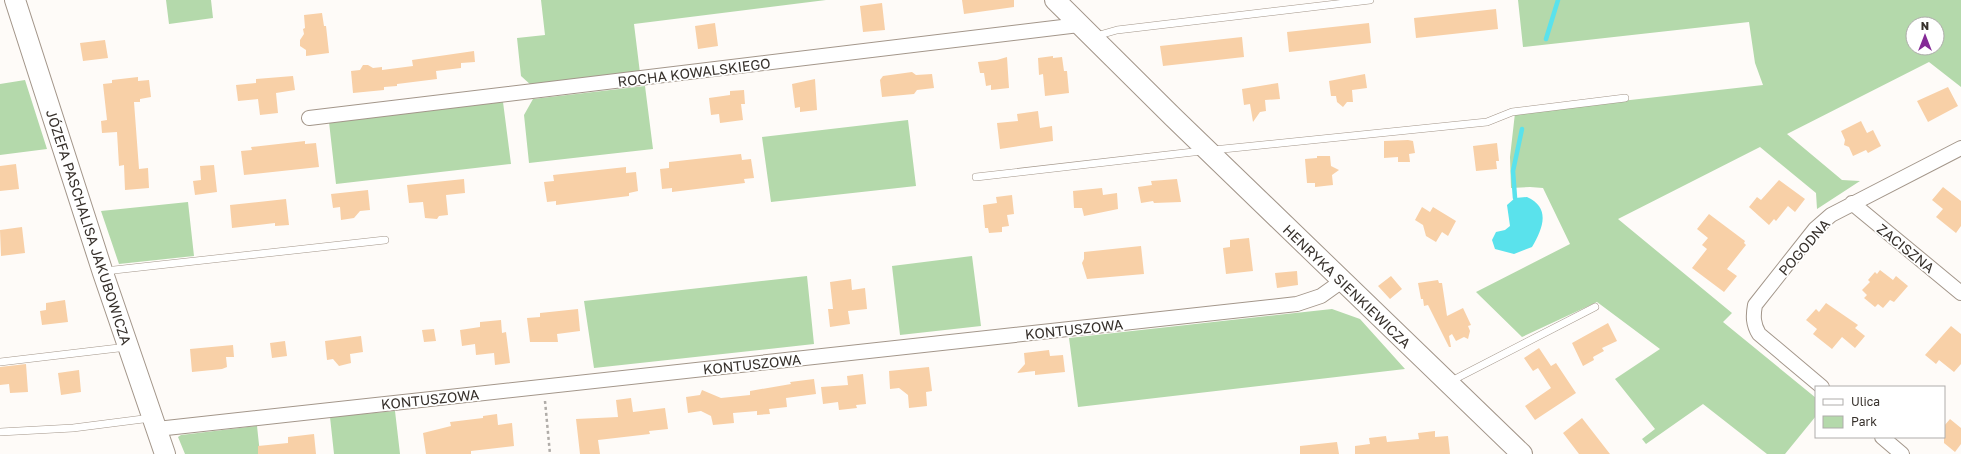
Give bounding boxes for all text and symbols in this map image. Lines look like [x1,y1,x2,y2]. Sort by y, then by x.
north arrow [1905,16,1945,56]
text: N [1921,19,1929,32]
street label: ROCHA KOWALSKIEGO [617,54,771,90]
street label: JÓZEFA PASCHALISA JAKUBOWICZA [43,107,135,347]
street label: POGODNA [1775,215,1834,279]
street label: ZACISZNA [1874,220,1939,277]
street label: HENRYKA SIENKIEWICZA [1280,221,1415,352]
street label: KONTUSZOWA [1024,315,1125,343]
street label: KONTUSZOWA [702,350,803,378]
street label: KONTUSZOWA [380,385,481,413]
legend [1815,386,1945,438]
text: Ulica [1851,394,1880,409]
text: Park [1851,414,1877,429]

